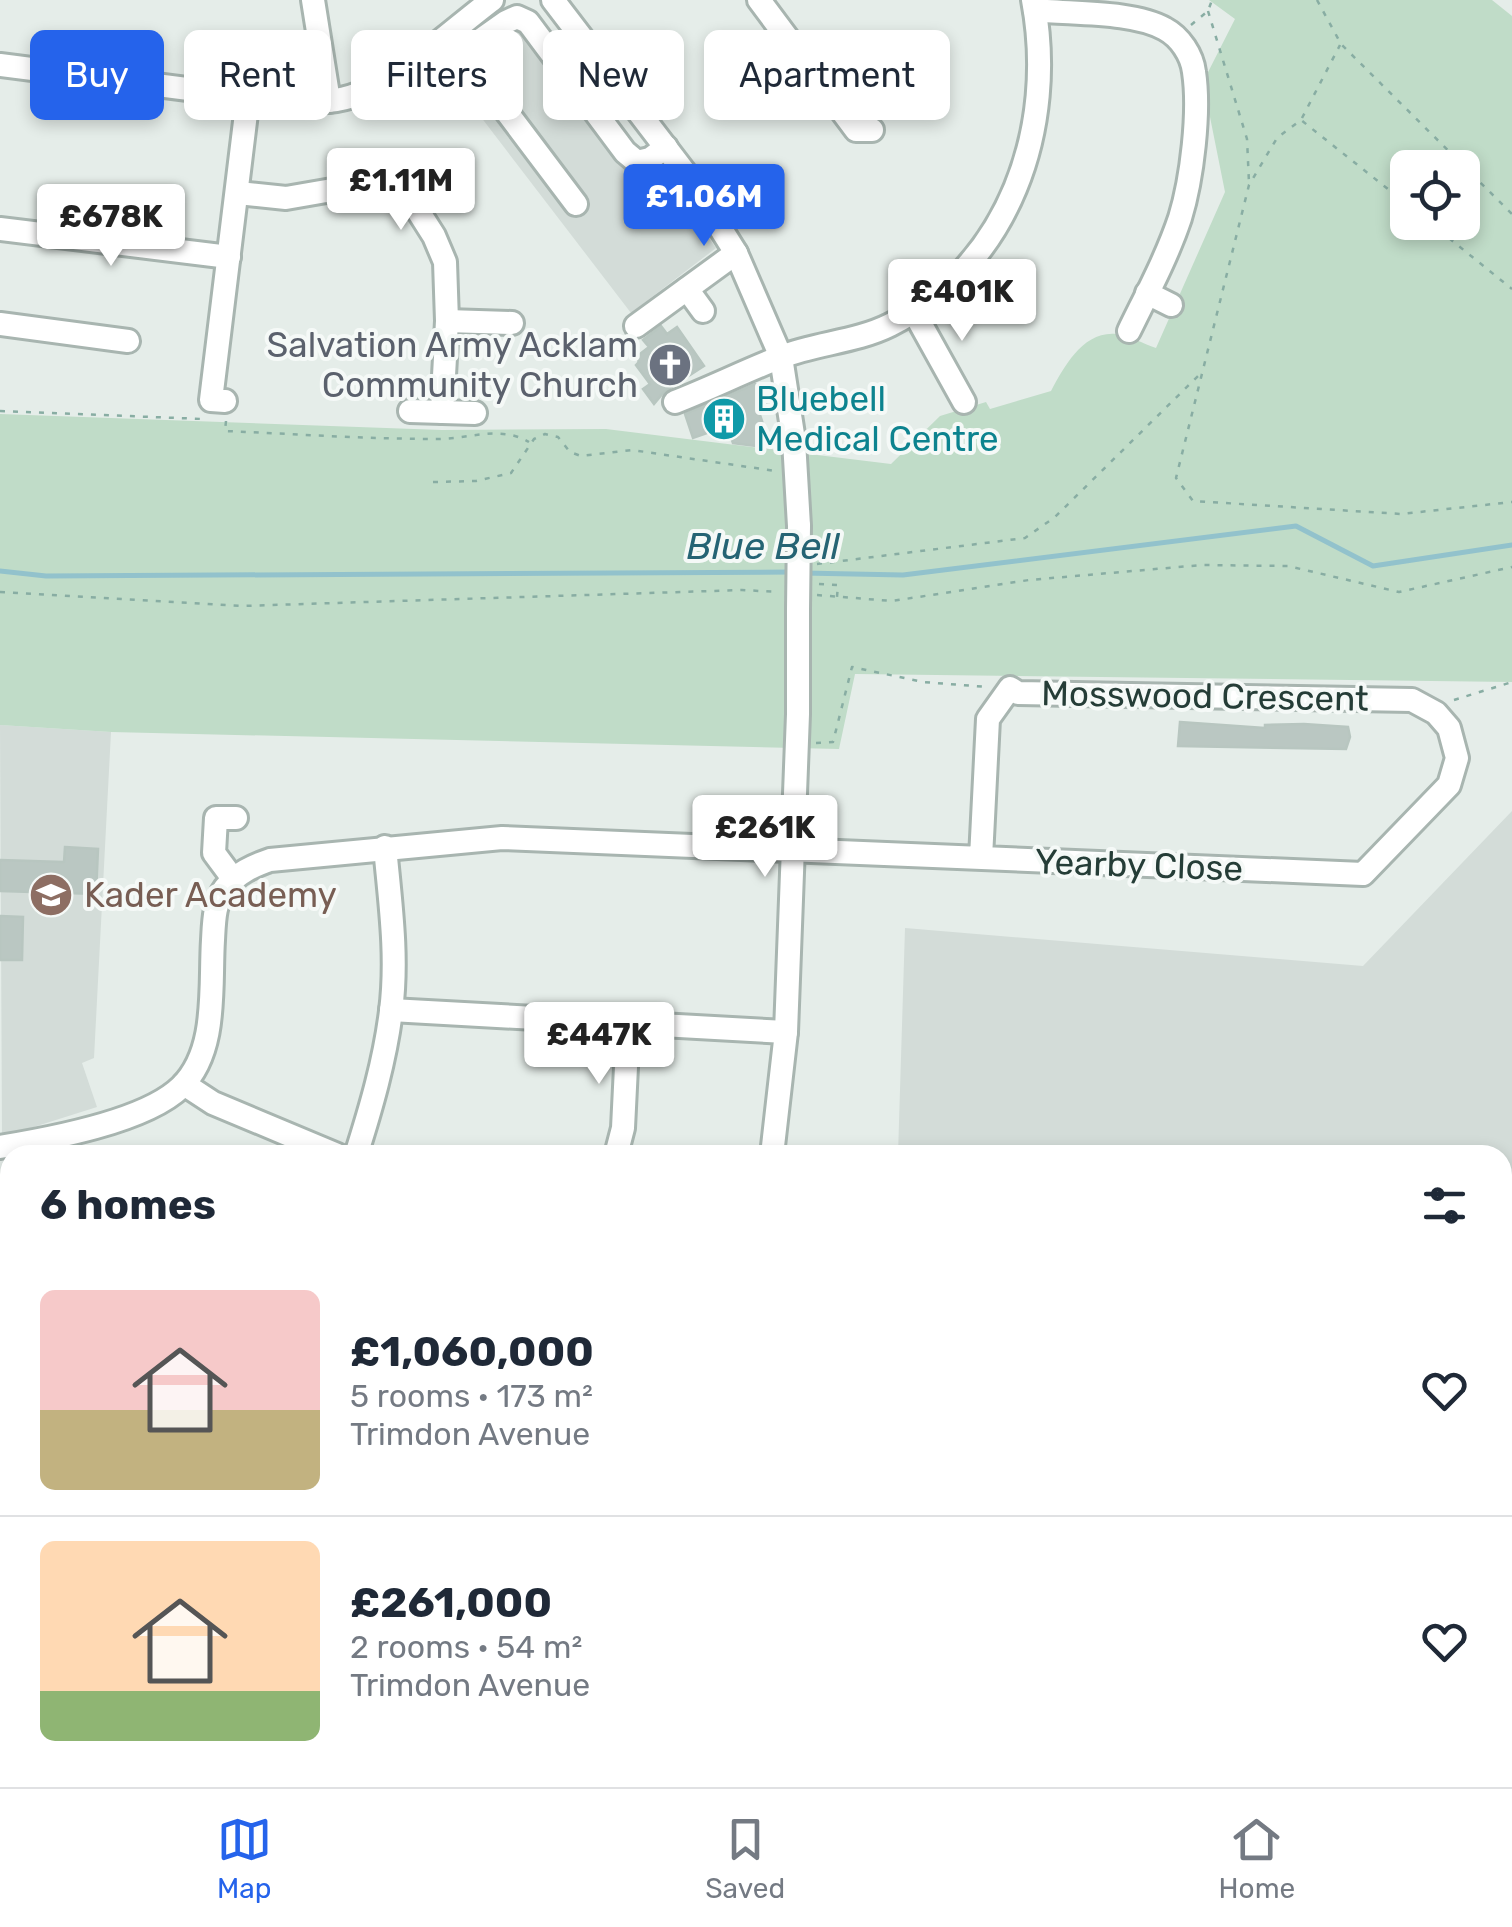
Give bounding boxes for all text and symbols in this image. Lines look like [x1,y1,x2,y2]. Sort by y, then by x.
chip: Buy [30,30,164,120]
chip: Rent [184,30,331,120]
chip: Filters [351,30,523,120]
chip: New [543,30,684,120]
chip: Apartment [704,30,950,120]
pin: £1.11M [320,148,482,233]
map controls [1390,150,1480,240]
button: locate [1390,150,1480,240]
text: £1.11M [349,161,453,199]
pin: £1.06M [623,164,785,249]
text: £1.06M [646,177,762,215]
pin: £678K [41,184,181,269]
text: £678K [59,197,163,235]
pin: £401K [892,259,1032,344]
text: £401K [910,272,1014,310]
place label: Salvation Army Acklam Community Church [267,324,638,406]
church icon: Salvation Army Acklam Community Church [647,342,693,388]
place label: Bluebell Medical Centre [756,378,999,460]
building icon: Bluebell Medical Centre [701,396,747,442]
water label: Blue Bell [686,523,841,569]
street label: Mosswood Crescent [1041,672,1369,720]
pin: £261K [695,795,835,880]
text: £261K [714,808,816,846]
street label: Yearby Close [1034,840,1244,890]
school or university icon: Kader Academy [28,872,74,918]
place label: Kader Academy [84,874,337,916]
pin: £447K [529,1002,669,1087]
text: £447K [546,1015,652,1053]
icon: filters [1417,1178,1472,1233]
text: 6 homes [40,1180,216,1230]
text: £1,060,000 [350,1327,594,1377]
icon: home [120,1330,240,1450]
icon: heart [1417,1363,1472,1418]
text: 5 rooms · 173 m² [350,1377,593,1415]
text: Trimdon Avenue [350,1415,590,1453]
text: £261,000 [350,1578,552,1628]
icon: home [120,1581,240,1701]
icon: heart [1417,1614,1472,1669]
text: 2 rooms · 54 m² [350,1628,582,1666]
text: Trimdon Avenue [350,1666,590,1704]
tab: Map [217,1812,272,1905]
tab: Saved [705,1812,785,1905]
tab: Home [1219,1812,1295,1905]

